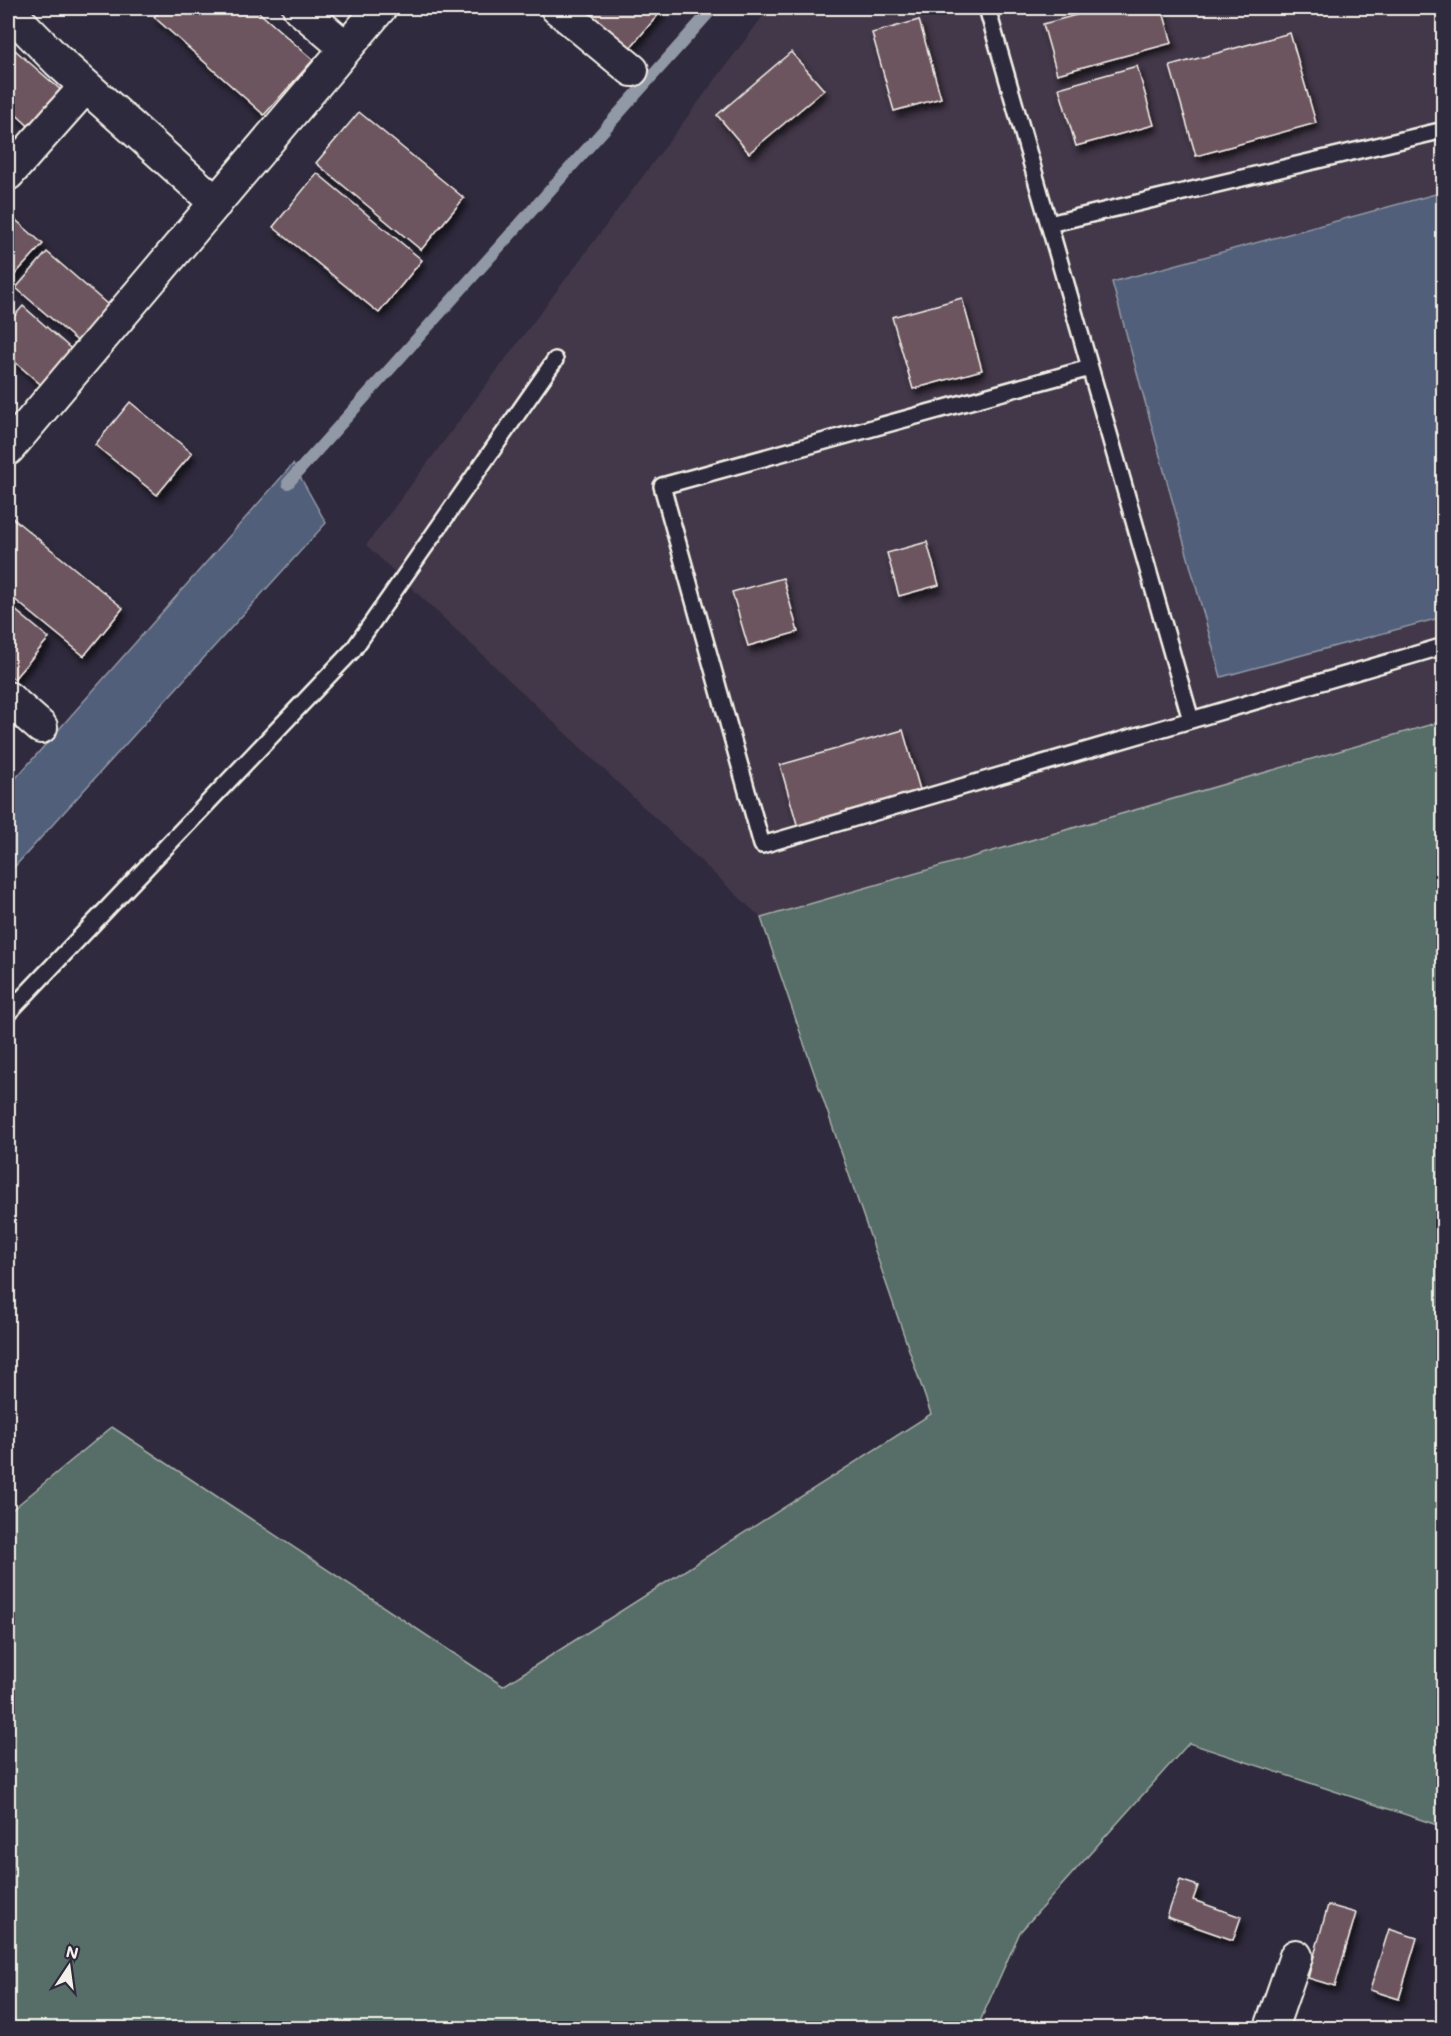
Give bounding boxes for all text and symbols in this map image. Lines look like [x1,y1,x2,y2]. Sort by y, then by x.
north arrow [39,1937,99,1997]
text: N [64,1940,81,1963]

